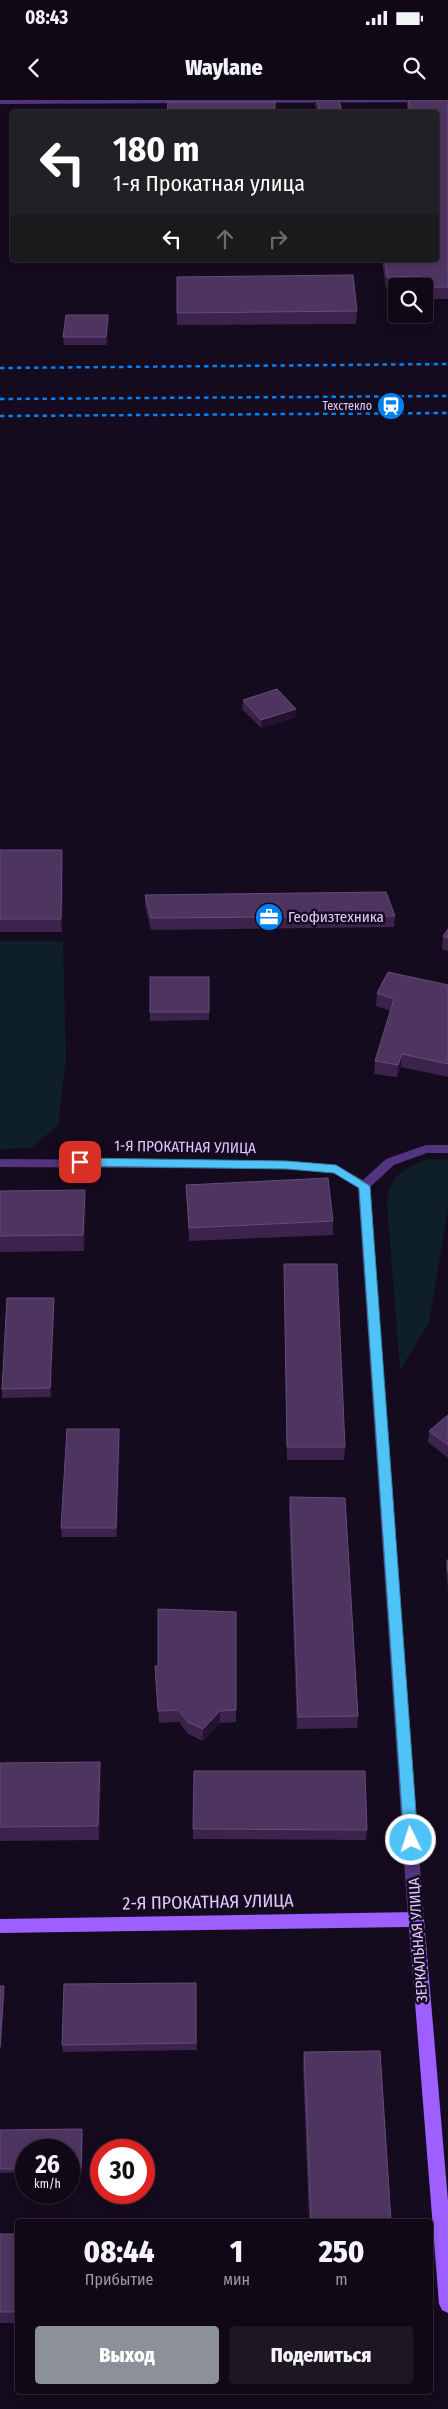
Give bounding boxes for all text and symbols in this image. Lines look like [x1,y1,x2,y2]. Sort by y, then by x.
text: 08:43 [25,6,68,29]
icon: back [20,54,48,82]
text: Waylane [185,54,263,81]
icon: search [400,54,428,82]
text: 180 m [113,128,199,170]
icon: left [30,130,95,195]
text: 1-я Прокатная улица [113,170,305,197]
icon: left [158,225,186,253]
icon: ahead [211,225,239,253]
icon: right [264,225,292,253]
map controls [388,278,433,323]
button: search [388,278,433,323]
station icon: Техстекло [376,391,406,421]
place label: Техстекло [322,399,372,413]
office icon: Геофизтехника [254,902,284,932]
place label: Геофизтехника [288,908,384,926]
street label: 1-Я ПРОКАТНАЯ УЛИЦА [114,1137,256,1157]
pin [59,1141,101,1183]
icon: arrive [66,1148,94,1176]
position arrow [384,1813,436,1865]
street label: ЗЕРКАЛЬНАЯ УЛИЦА [405,1877,431,2003]
street label: 2-Я ПРОКАТНАЯ УЛИЦА [122,1889,294,1914]
speed limit sign: 30 [90,2139,155,2204]
text: 26 [35,2150,60,2180]
text: km/h [34,2177,61,2191]
text: 08:44 [84,2234,155,2270]
text: 1 [230,2234,243,2270]
text: 250 [319,2234,364,2270]
text: Прибытие [85,2270,153,2289]
text: мин [223,2270,250,2289]
text: m [335,2270,348,2289]
button: Выход [35,2326,219,2384]
button: Поделиться [229,2326,413,2384]

